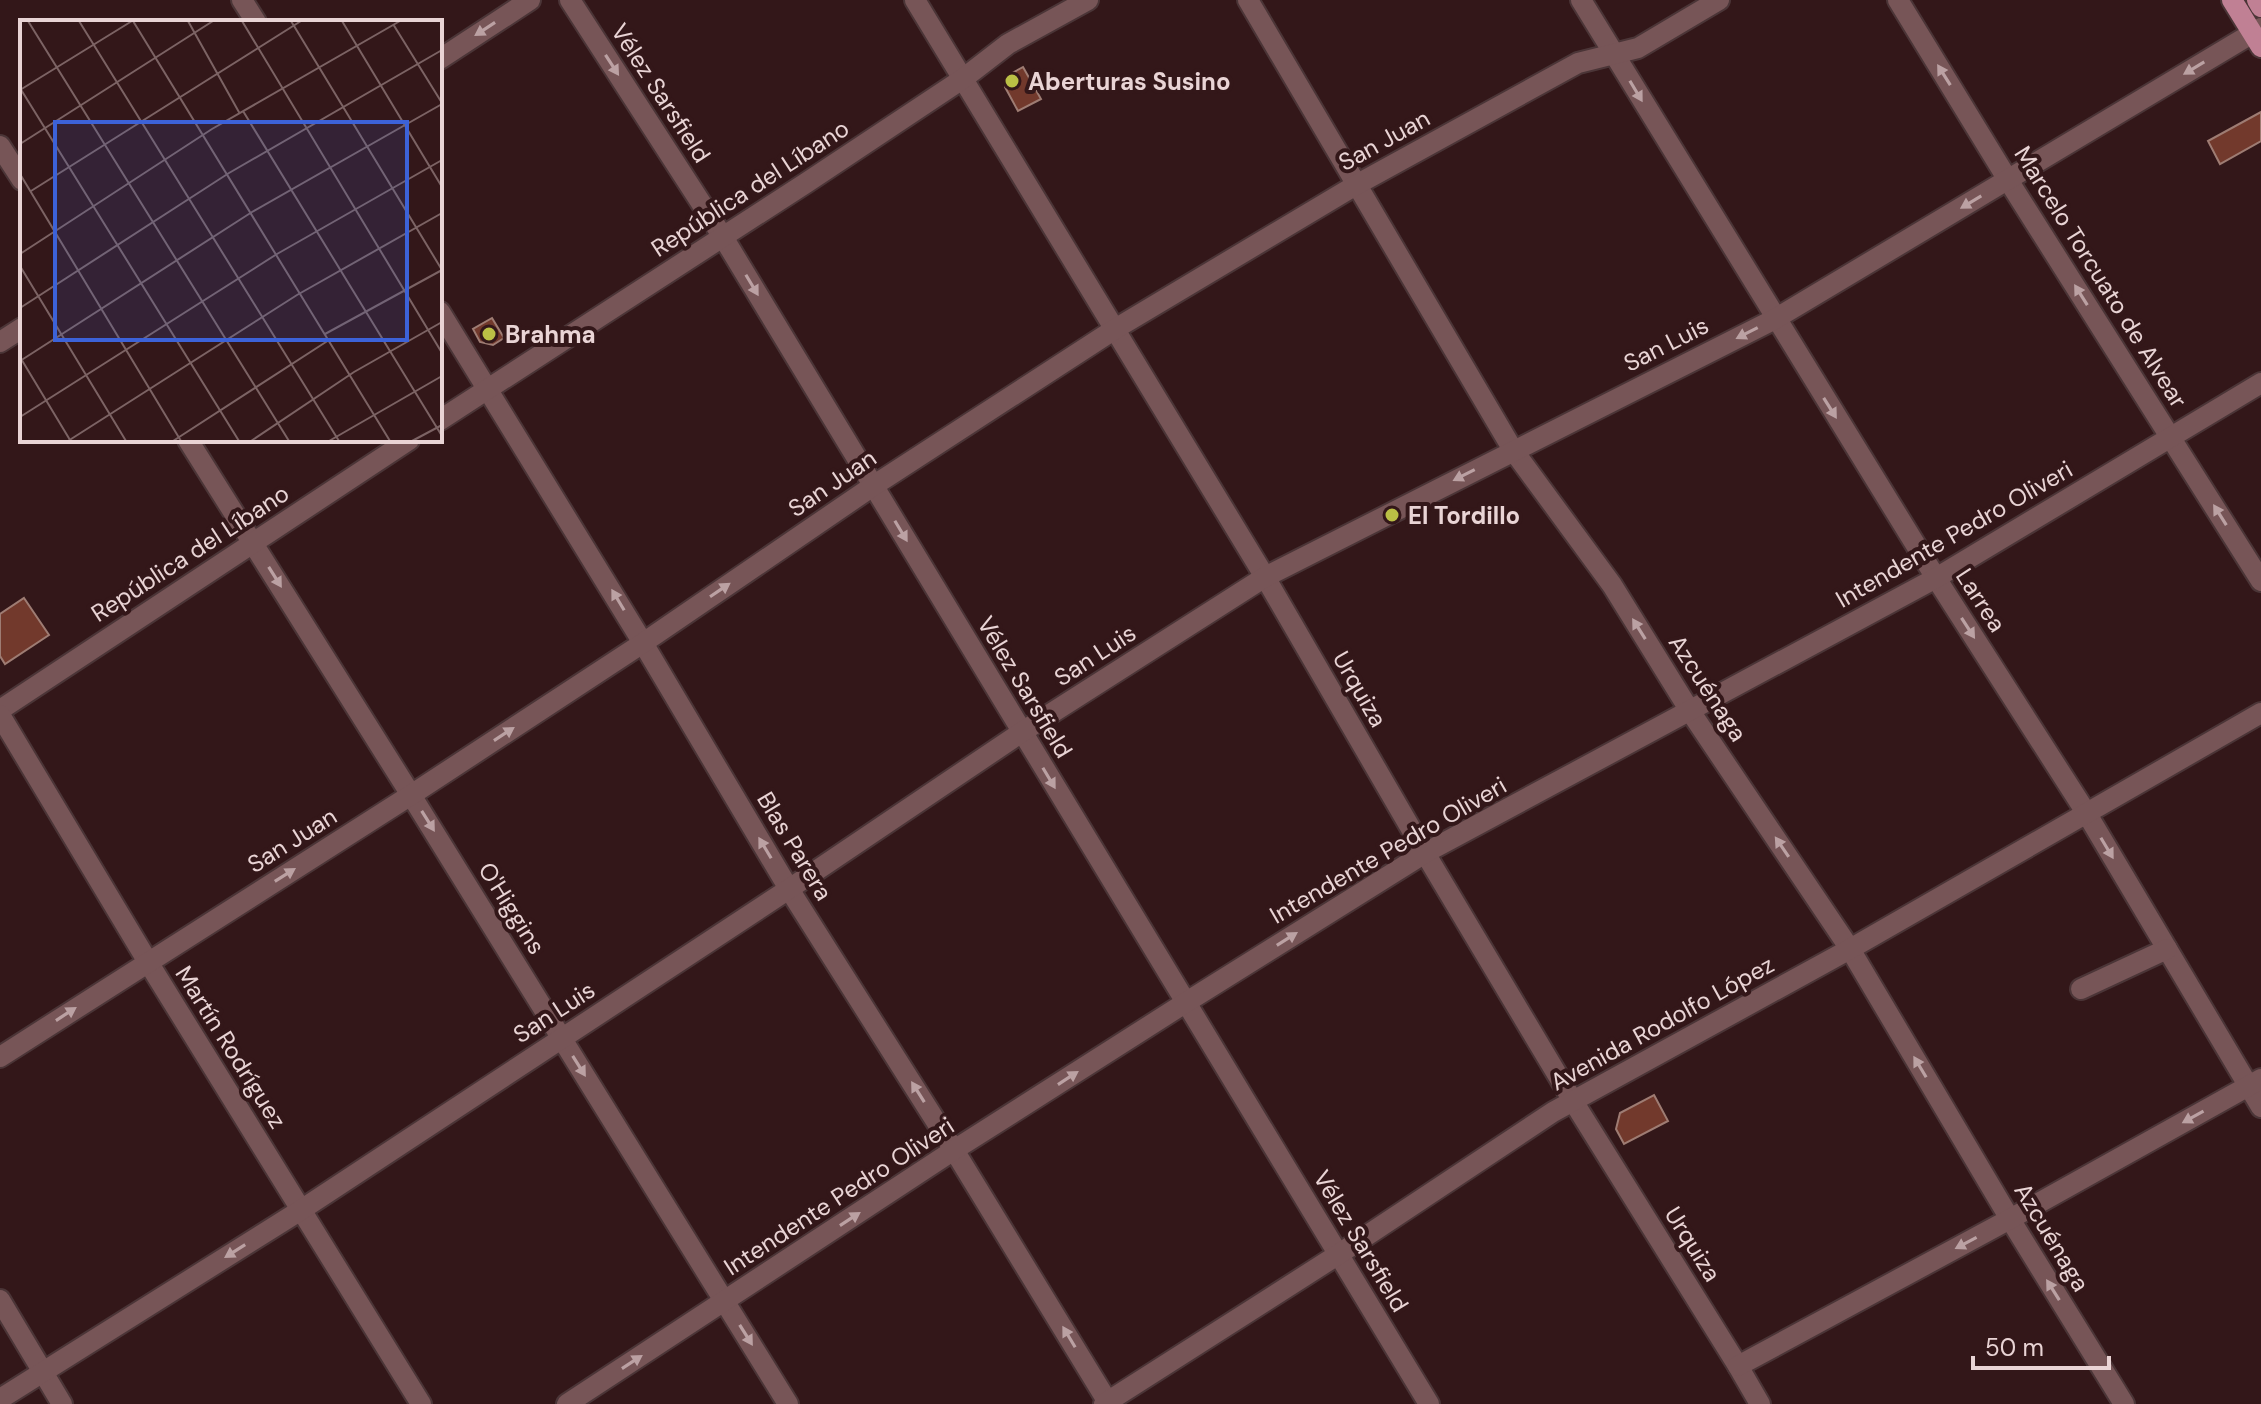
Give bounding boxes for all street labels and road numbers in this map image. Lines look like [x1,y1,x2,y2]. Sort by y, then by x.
street label: Vélez Sarsfield [604,17,718,169]
street label: San Juan [1333,102,1435,178]
street label: República del Líbano [645,112,855,264]
street label: Marcelo Torcuato de Alvear [2008,140,2194,414]
street label: San Luis [1618,309,1714,379]
street label: San Juan [782,442,882,524]
street label: Intendente Pedro Oliveri [1830,453,2078,615]
street label: República del Líbano [85,477,295,629]
street label: Larrea [1949,562,2013,638]
street label: Vélez Sarsfield [971,610,1079,764]
street label: San Luis [1048,617,1142,693]
street label: Azcuénaga [1662,629,1754,747]
street label: Urquiza [1326,645,1394,733]
street label: Intendente Pedro Oliveri [1264,769,1512,931]
street label: Blas Parera [750,786,840,906]
street label: San Juan [241,800,343,880]
street label: O'Higgins [472,856,552,960]
street label: Avenida Rodolfo López [1545,949,1779,1097]
street label: Martín Rodríguez [169,960,293,1134]
street label: San Luis [507,974,601,1050]
street label: Intendente Pedro Oliveri [718,1110,960,1282]
street label: Vélez Sarsfield [1307,1164,1415,1318]
street label: Azcuénaga [2007,1177,2097,1297]
street label: Urquiza [1658,1201,1728,1287]

